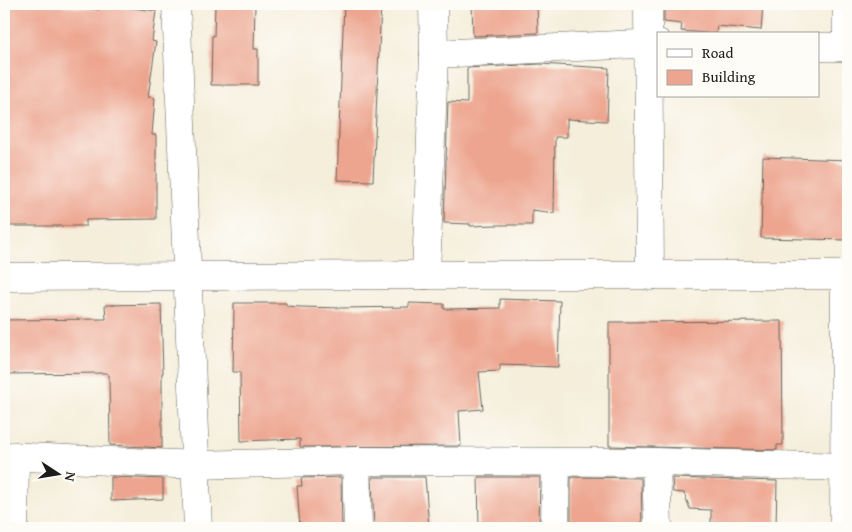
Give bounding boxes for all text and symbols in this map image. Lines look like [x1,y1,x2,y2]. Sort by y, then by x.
legend [657,32,820,98]
text: Road [702,42,733,63]
text: Building [702,66,756,87]
north arrow [32,450,82,500]
text: N [60,470,81,484]

